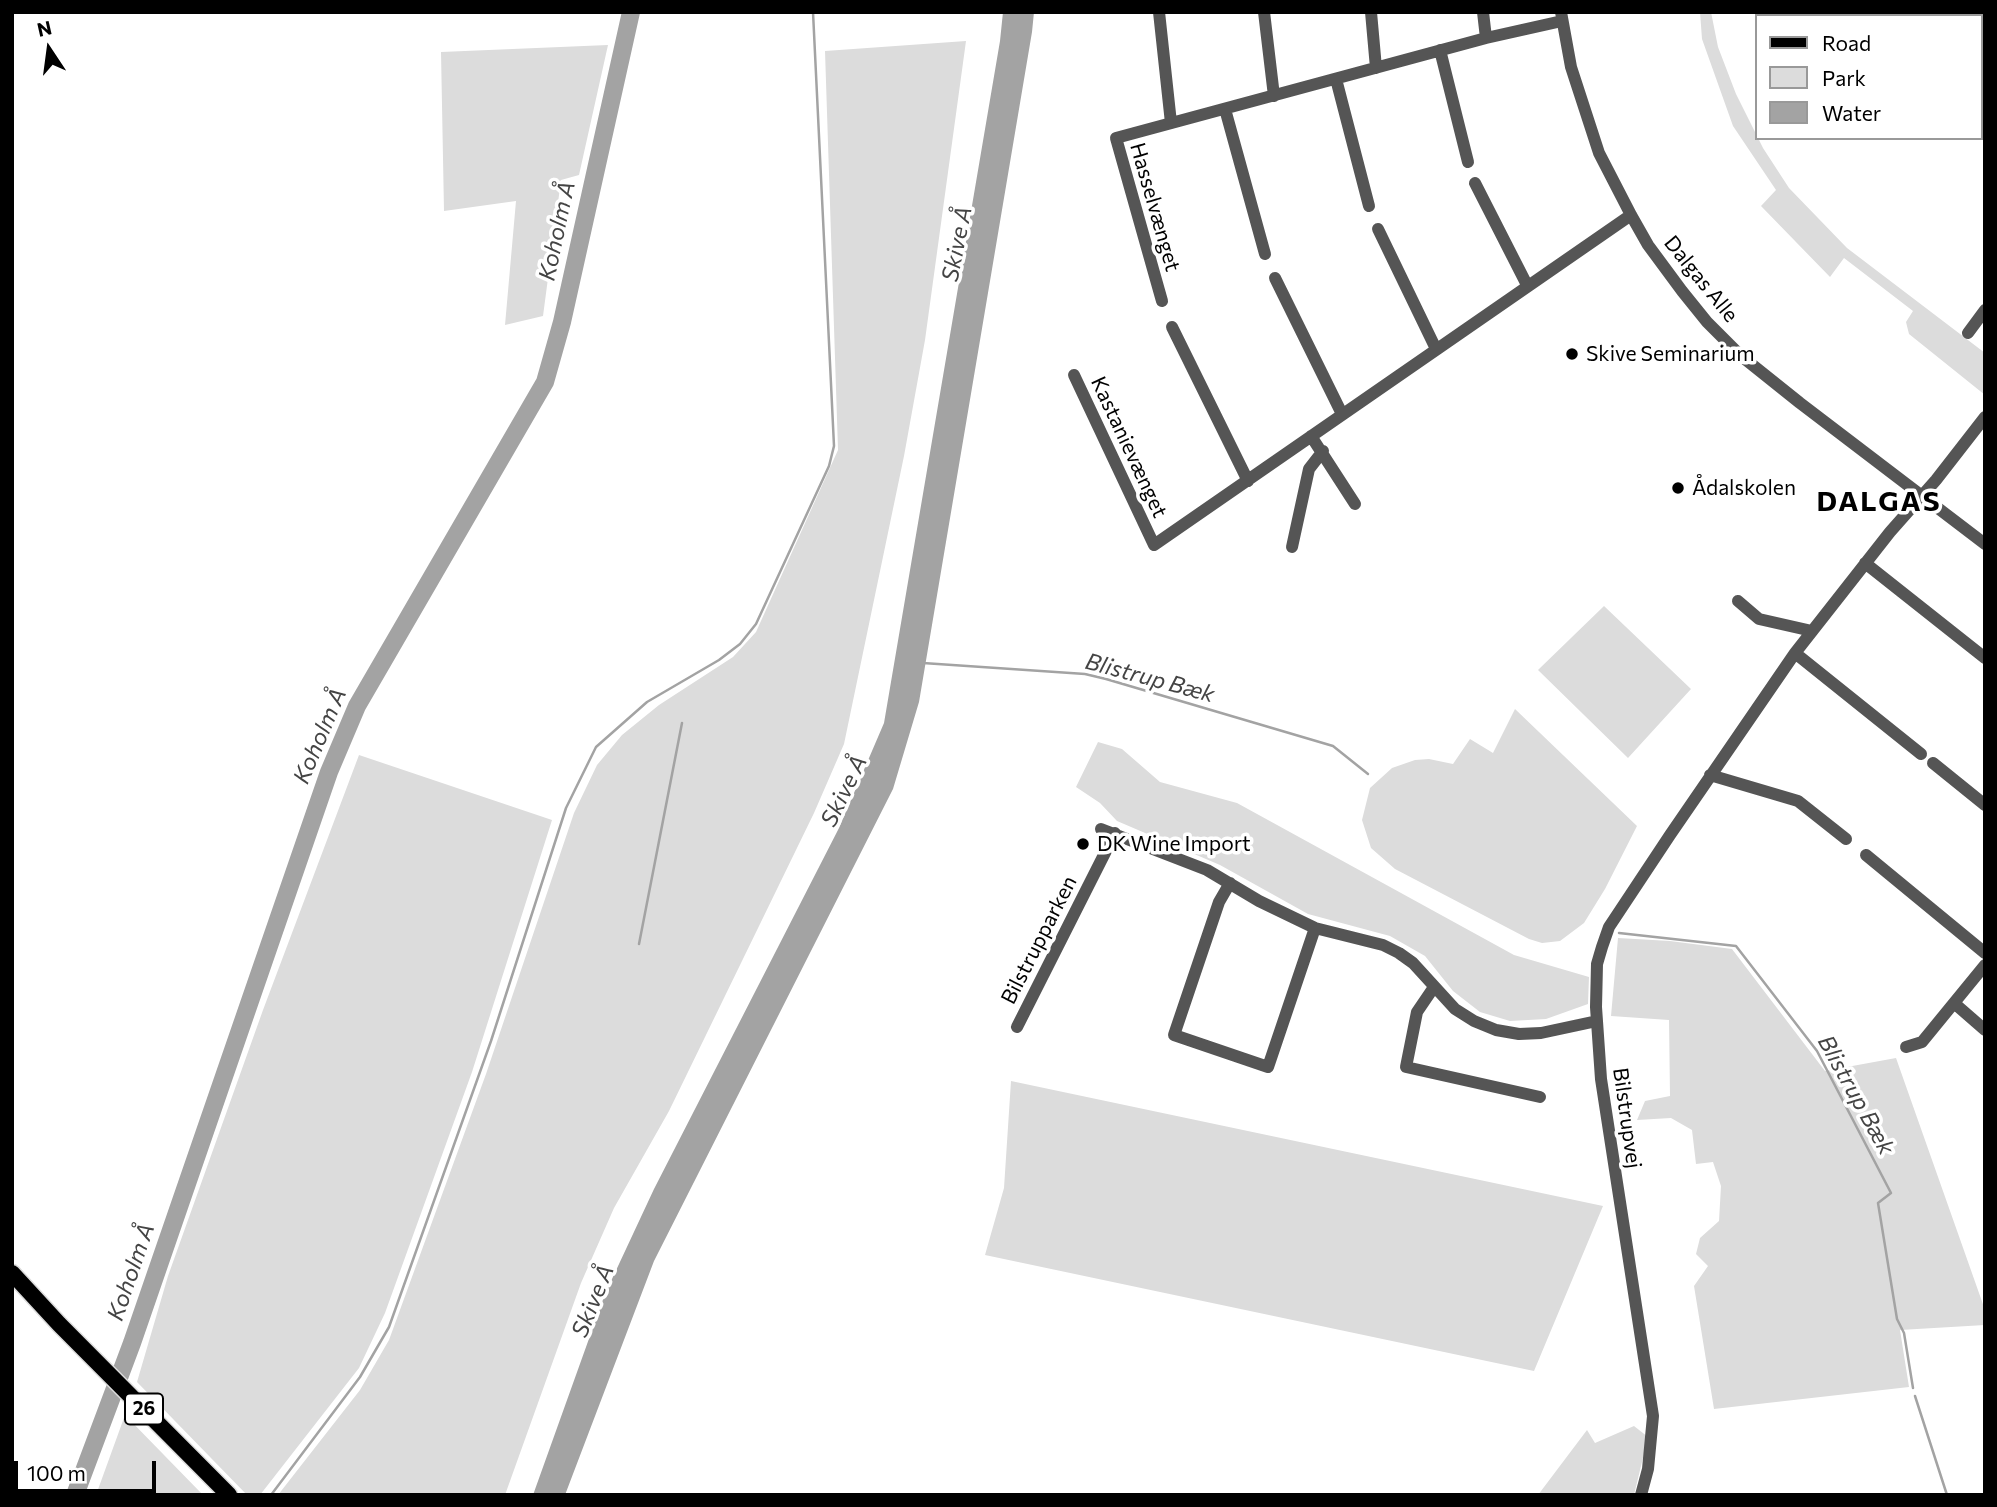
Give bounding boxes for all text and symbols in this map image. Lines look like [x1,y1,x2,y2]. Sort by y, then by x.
north arrow [14,14,84,84]
legend [1756,14,1983,140]
text: N [35,15,54,41]
text: Road [1822,30,1871,55]
text: Park [1822,65,1866,90]
text: Water [1822,100,1881,125]
street label: Hasselvænget [1125,140,1185,274]
water label: Koholm Å [533,179,581,283]
water label: Skive Å [936,204,978,284]
street label: Dalgas Alle [1659,231,1743,327]
place label: Skive Seminarium [1586,341,1755,367]
marker: Skive Seminarium [1564,346,1580,362]
street label: Kastanievænget [1085,372,1173,522]
place label: Ådalskolen [1692,475,1796,501]
marker: Ådalskolen [1670,480,1686,496]
district label: DALGAS [1817,485,1941,519]
water label: Blistrup Bæk [1082,648,1218,708]
water label: Koholm Å [288,684,352,788]
water label: Skive Å [815,751,873,831]
place label: DK Wine Import [1097,831,1251,857]
marker: DK Wine Import [1075,836,1091,852]
street label: Bilstrupparken [996,872,1082,1008]
water label: Blistrup Bæk [1812,1030,1900,1160]
street label: Bilstrupvej [1607,1066,1647,1170]
water label: Koholm Å [101,1220,161,1324]
water label: Skive Å [566,1261,620,1341]
road number: 26 [125,1394,163,1424]
scale bar [18,1448,159,1492]
text: 100 m [27,1460,86,1485]

